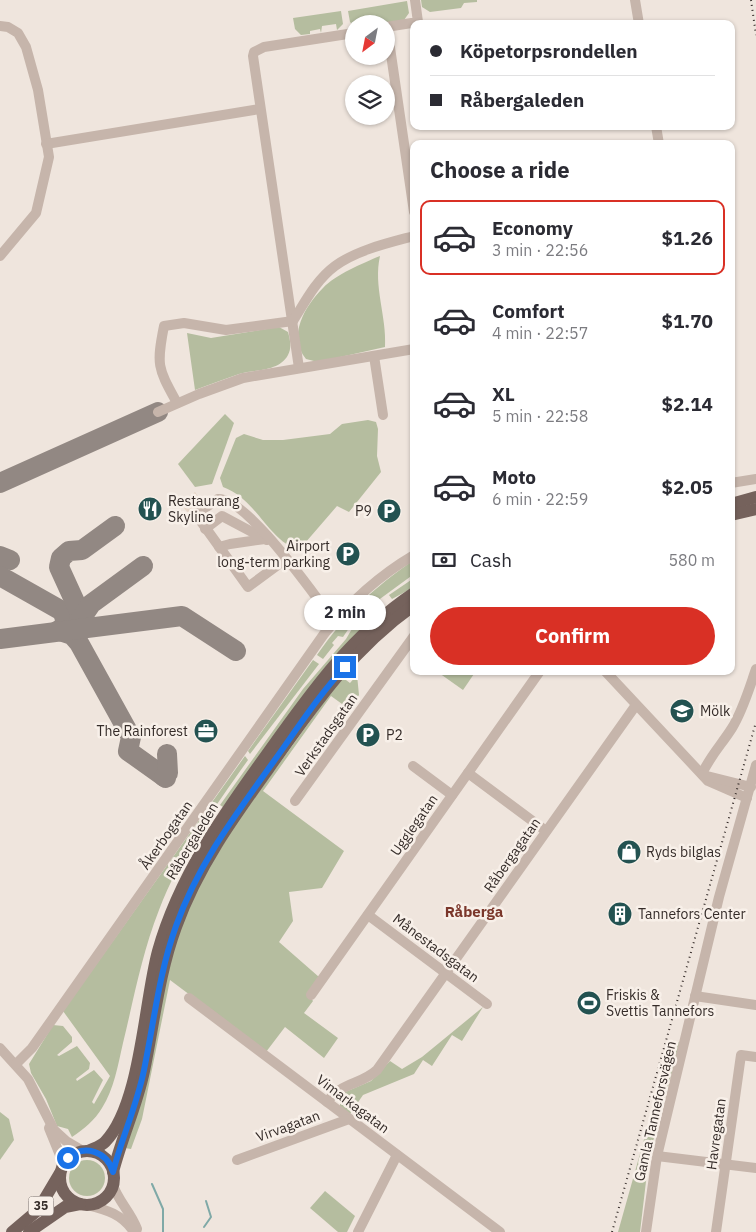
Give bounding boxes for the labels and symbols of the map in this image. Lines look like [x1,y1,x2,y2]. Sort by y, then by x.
north arrow [345,15,395,65]
place label: Restaurang Skyline [168,492,240,526]
restaurant icon: Restaurang Skyline [137,496,163,522]
parking icon: P9 [376,498,402,524]
place label: P9 [355,502,372,520]
place label: Airport long-term parking [217,537,331,571]
parking icon: Airport long-term parking [335,541,361,567]
callout: 2 min [304,594,386,630]
route end [334,656,356,678]
street label: Verkstadsgatan [291,690,361,780]
school or university icon: Mölk [669,698,695,724]
place label: Mölk [700,702,731,720]
office icon: The Rainforest [193,718,219,744]
place label: The Rainforest [97,722,188,740]
parking icon: P2 [355,722,381,748]
place label: P2 [386,726,403,744]
street label: Ugglegatan [386,791,442,859]
street label: Åkerbogatan [135,796,196,873]
street label: Råbergaleden [162,799,222,883]
street label: Råbergagatan [480,814,544,896]
shop icon: Ryds bilglas [616,839,642,865]
place label: Ryds bilglas [646,843,721,861]
building icon: Tannefors Center [607,901,633,927]
district label: Råberga [445,902,504,921]
place label: Tannefors Center [638,905,746,923]
street label: Månestadsgatan [389,910,483,986]
place label: Friskis & Svettis Tannefors [606,986,714,1020]
sports icon: Friskis & Svettis Tannefors [576,990,602,1016]
street label: Gamla Tanneforsvägen [630,1039,680,1183]
street label: Vimarkagatan [313,1071,393,1137]
street label: Havregatan [702,1097,730,1171]
street label: Virvagatan [254,1106,322,1146]
route start [57,1147,79,1169]
road number: 35 [28,1196,54,1216]

